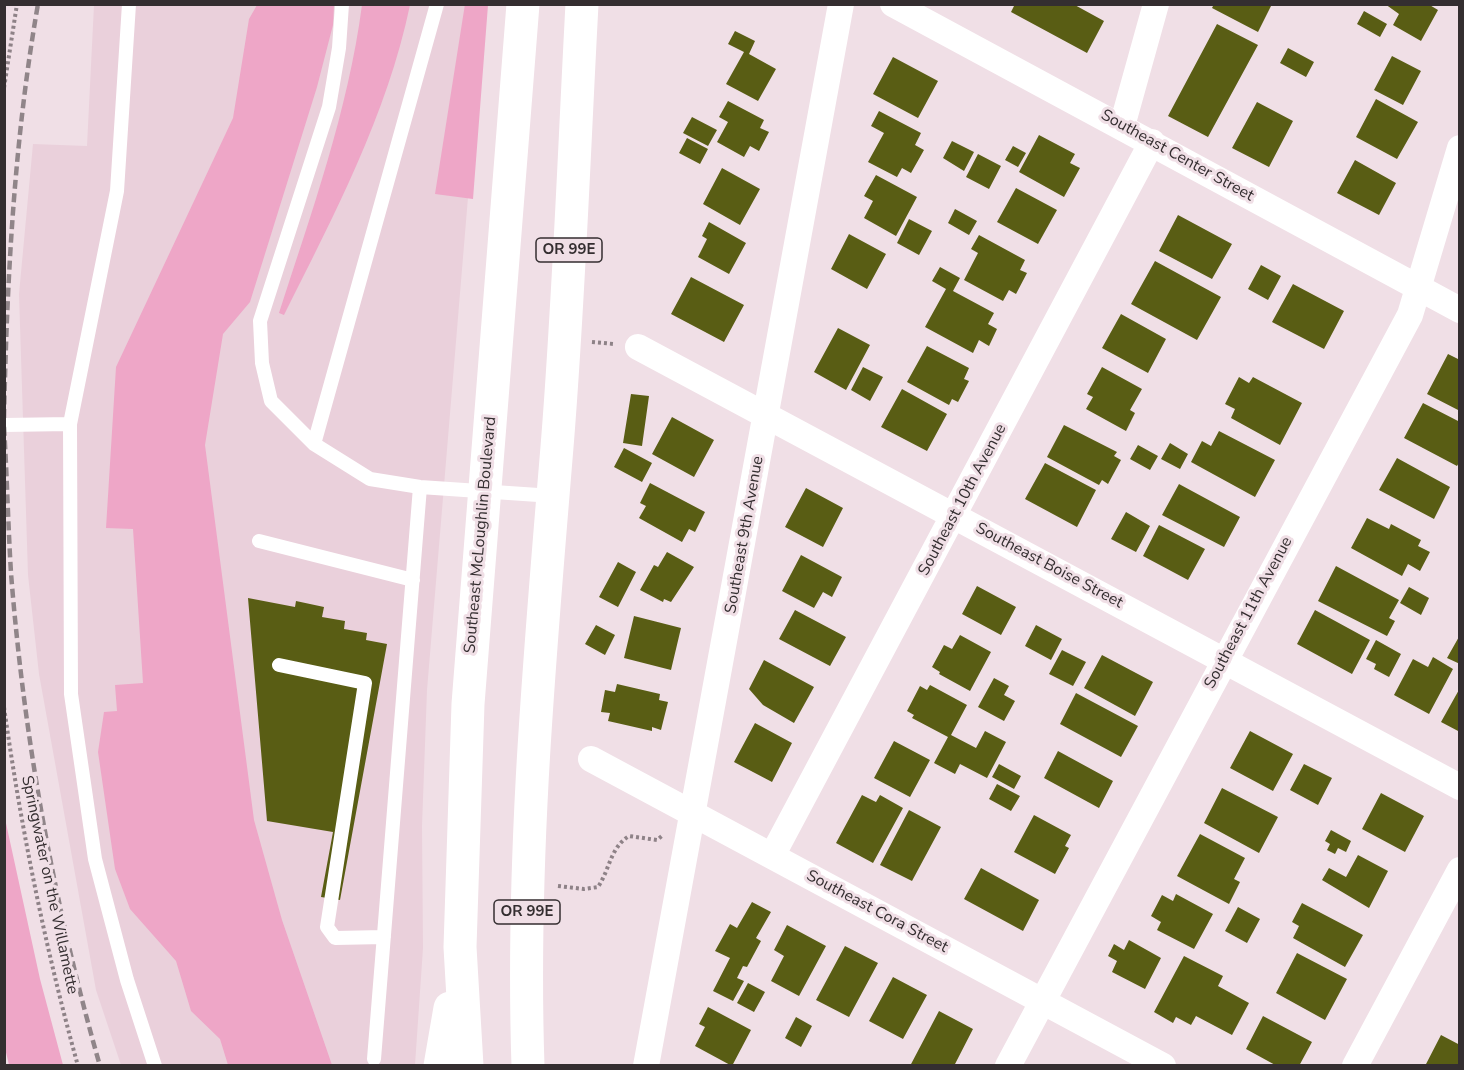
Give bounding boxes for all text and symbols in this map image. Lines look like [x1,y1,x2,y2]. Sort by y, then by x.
street label: Southeast Center Street [1097,106,1257,206]
road number: OR 99E [536,238,602,262]
street label: Southeast McLoughlin Boulevard [461,416,501,654]
street label: Southeast 10th Avenue [915,421,1011,579]
street label: Southeast 9th Avenue [722,455,768,615]
street label: Southeast Boise Street [972,519,1126,613]
street label: Southeast 11th Avenue [1201,534,1297,692]
street label: Springwater on the Willamette [16,774,82,996]
street label: Southeast Cora Street [803,867,951,957]
road number: OR 99E [494,900,560,924]

